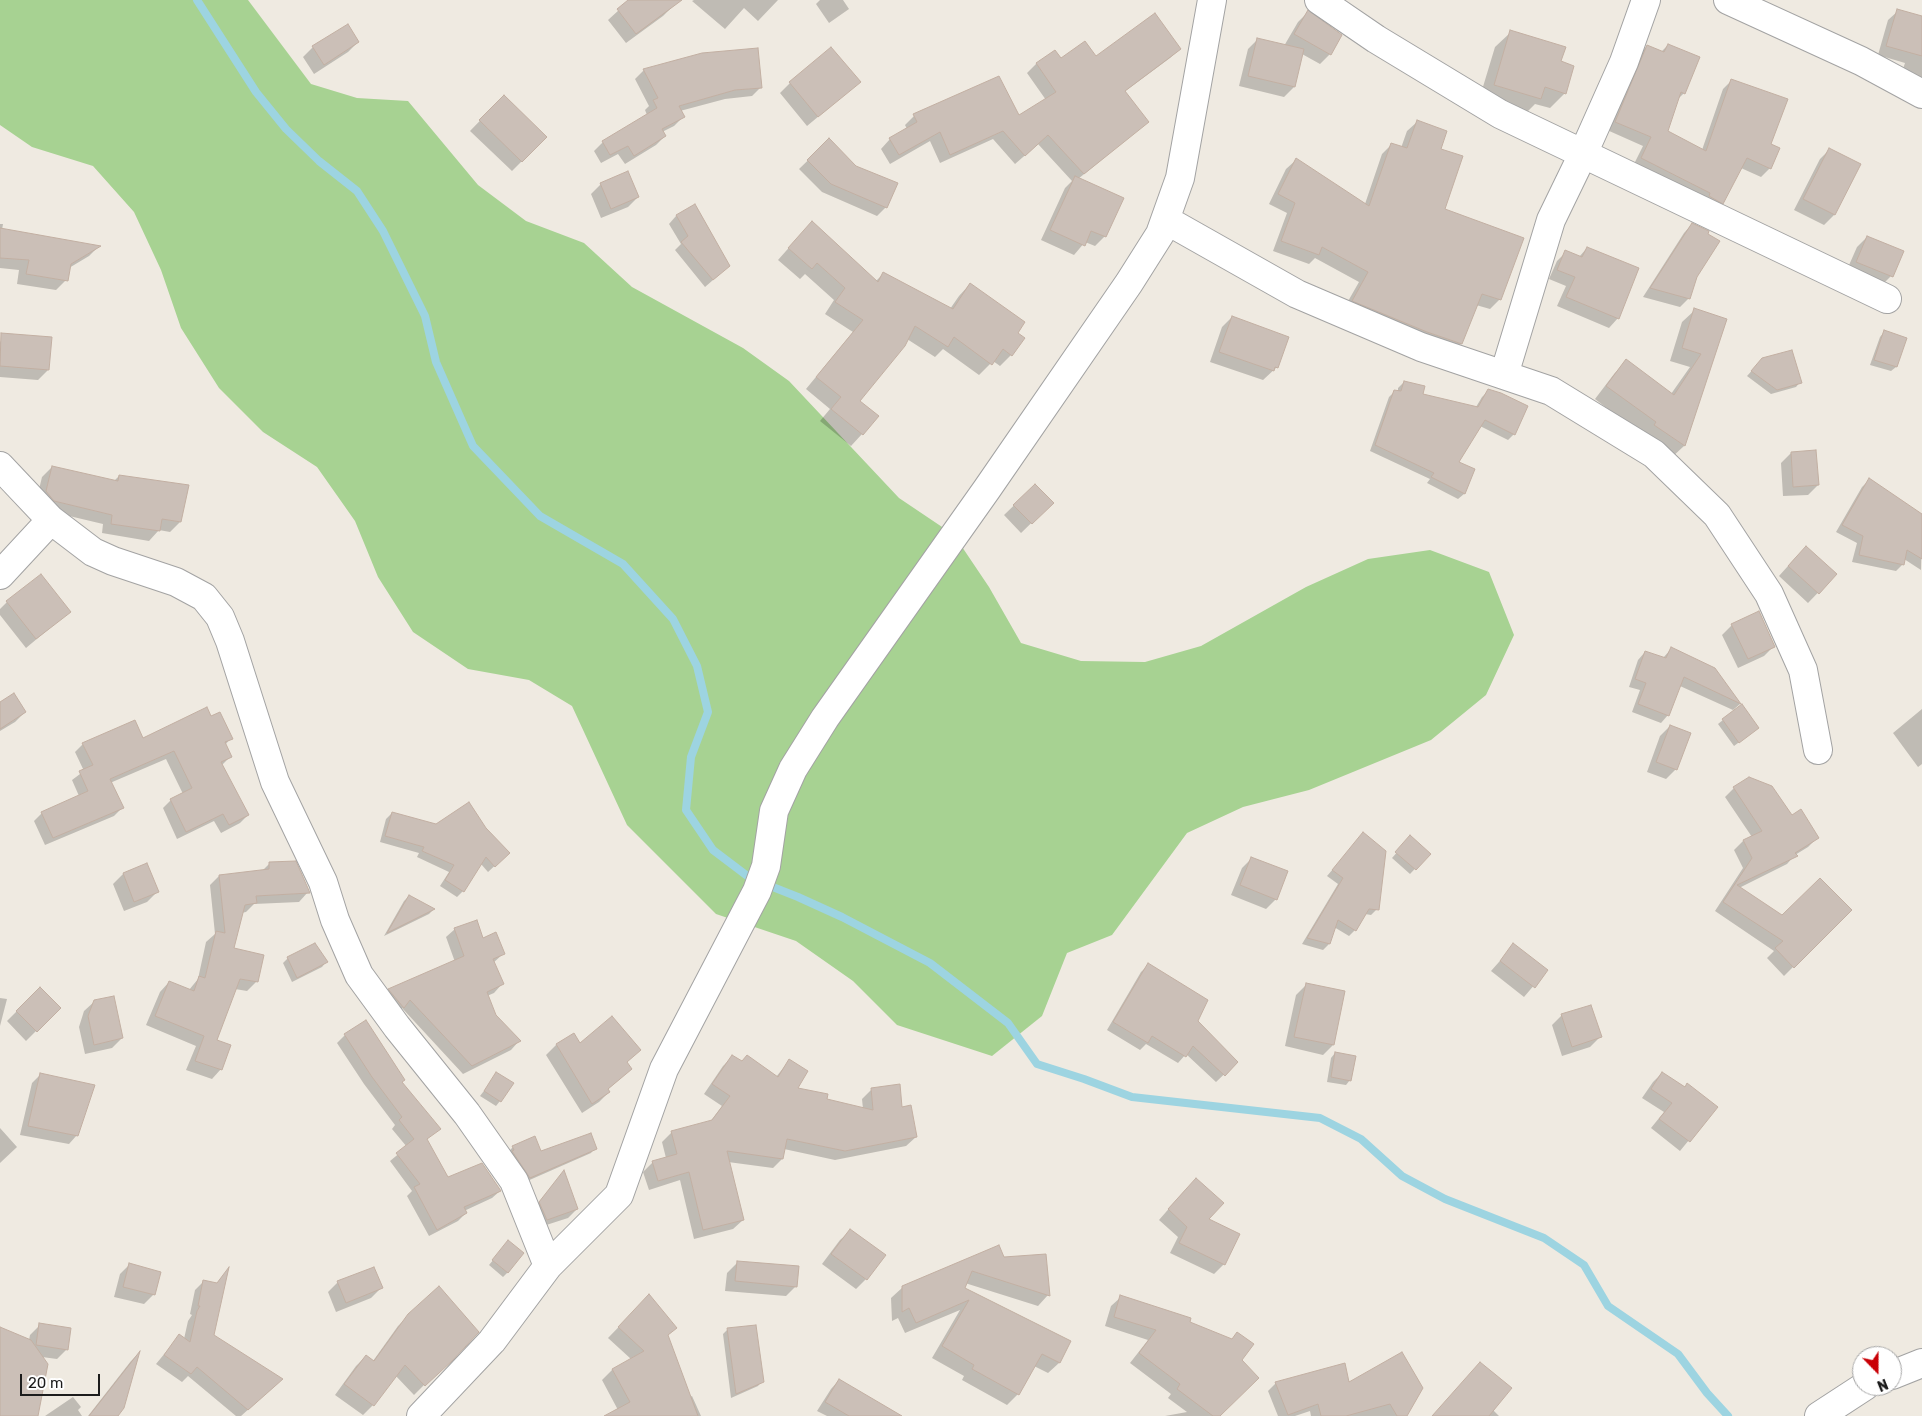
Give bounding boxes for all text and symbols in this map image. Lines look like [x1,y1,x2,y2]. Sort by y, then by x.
north arrow [1852,1346,1902,1396]
scale bar [22,1364,102,1396]
text: 20 m [28,1374,63,1392]
text: N [1875,1375,1890,1394]

